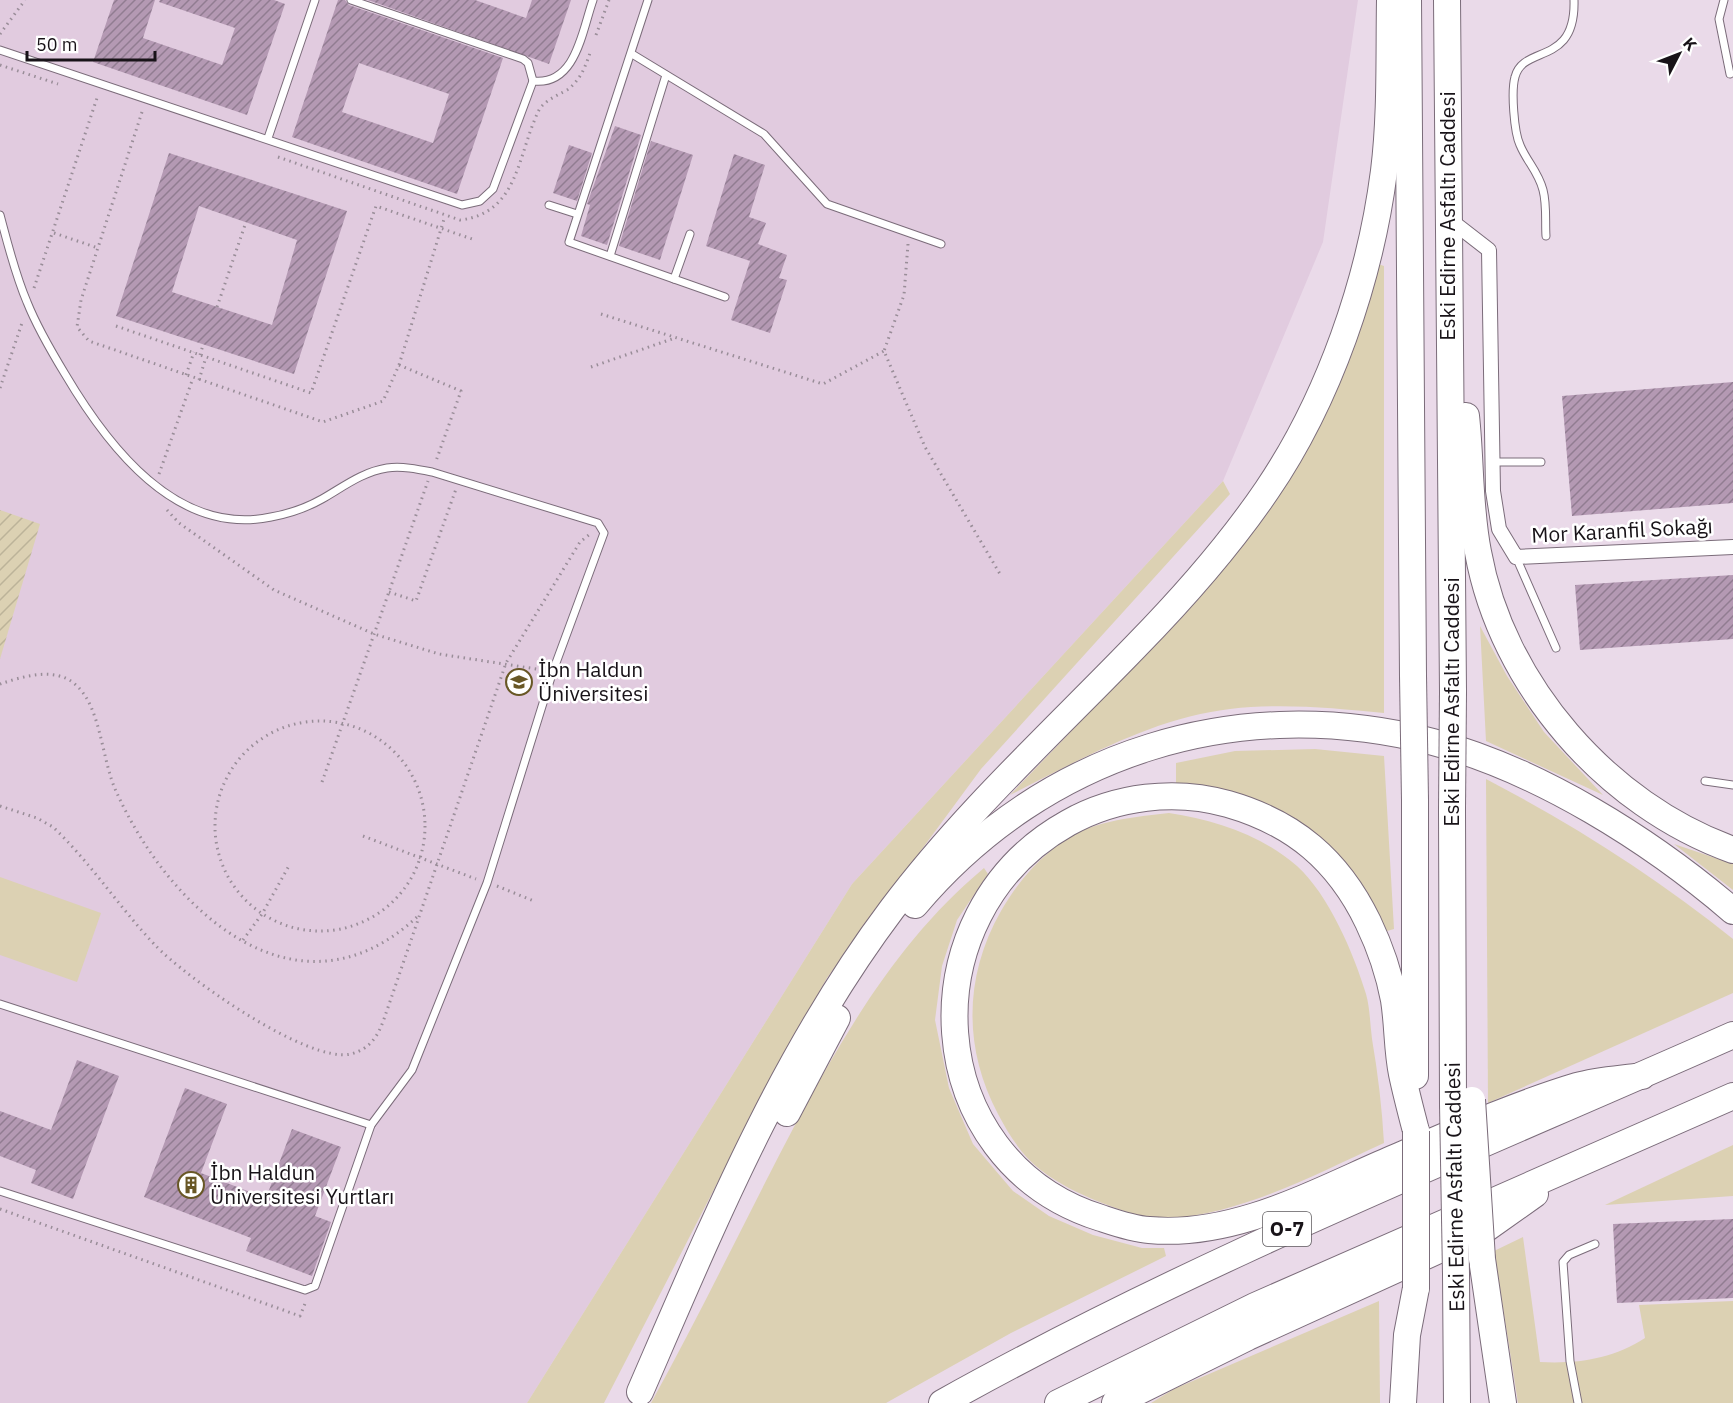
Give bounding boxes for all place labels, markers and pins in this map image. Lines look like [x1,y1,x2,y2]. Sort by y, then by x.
place label: İbn Haldun Üniversitesi [538,655,649,707]
school or university icon: İbn Haldun Üniversitesi [504,667,534,697]
place label: İbn Haldun Üniversitesi Yurtları [210,1158,394,1210]
building icon: İbn Haldun Üniversitesi Yurtları [176,1170,206,1200]

